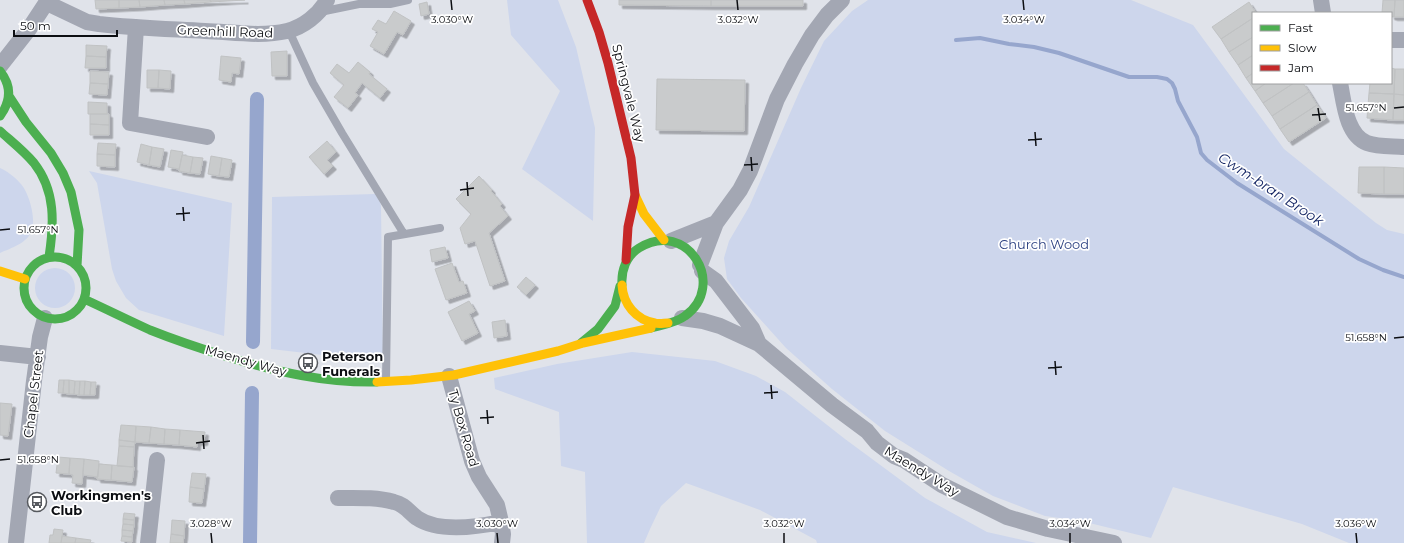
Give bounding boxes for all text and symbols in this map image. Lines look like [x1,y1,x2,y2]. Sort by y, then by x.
scale bar [14,12,117,38]
legend [1252,12,1392,84]
text: 3.030°W [431,13,473,26]
text: 3.032°W [717,13,759,26]
text: 3.034°W [1003,13,1045,26]
text: 50 m [20,18,51,33]
text: Fast [1288,20,1313,35]
street label: Greenhill Road [177,21,273,41]
text: Slow [1288,40,1317,55]
street label: Springvale Way [609,42,649,145]
text: Jam [1287,60,1314,75]
text: 51.657°N [1345,101,1387,114]
water label: Cwm-bran Brook [1215,148,1328,230]
text: 51.657°N [17,223,59,236]
park label: Church Wood [999,236,1089,252]
text: 51.658°N [1345,331,1387,344]
street label: Maendy Way [203,341,290,380]
place label: Peterson Funerals [322,348,383,379]
street label: Chapel Street [20,349,46,439]
bus stop icon: Peterson Funerals [297,352,319,374]
street label: Ty Box Road [445,387,483,469]
street label: Maendy Way [882,442,963,500]
text: 51.658°N [17,453,59,466]
place label: Workingmen's Club [51,487,151,518]
bus stop icon: Workingmen's Club [26,491,48,513]
text: 3.028°W [190,517,232,530]
text: 3.030°W [476,517,518,530]
text: 3.032°W [763,517,805,530]
text: 3.034°W [1049,517,1091,530]
text: 3.036°W [1335,517,1377,530]

